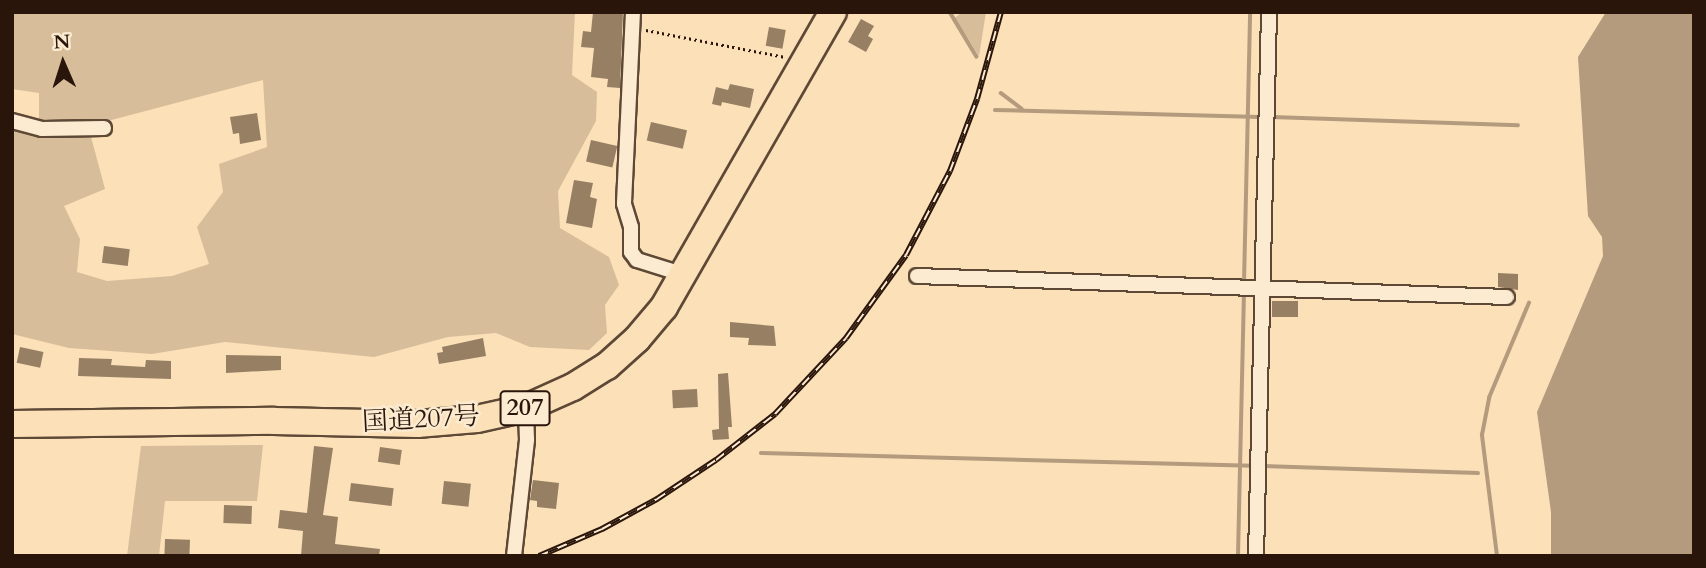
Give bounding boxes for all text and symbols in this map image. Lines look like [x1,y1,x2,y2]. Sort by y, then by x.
north arrow [28,28,98,98]
text: N [53,29,71,55]
road number: 207 [499,388,551,428]
street label: 国道207号 [361,400,481,438]

